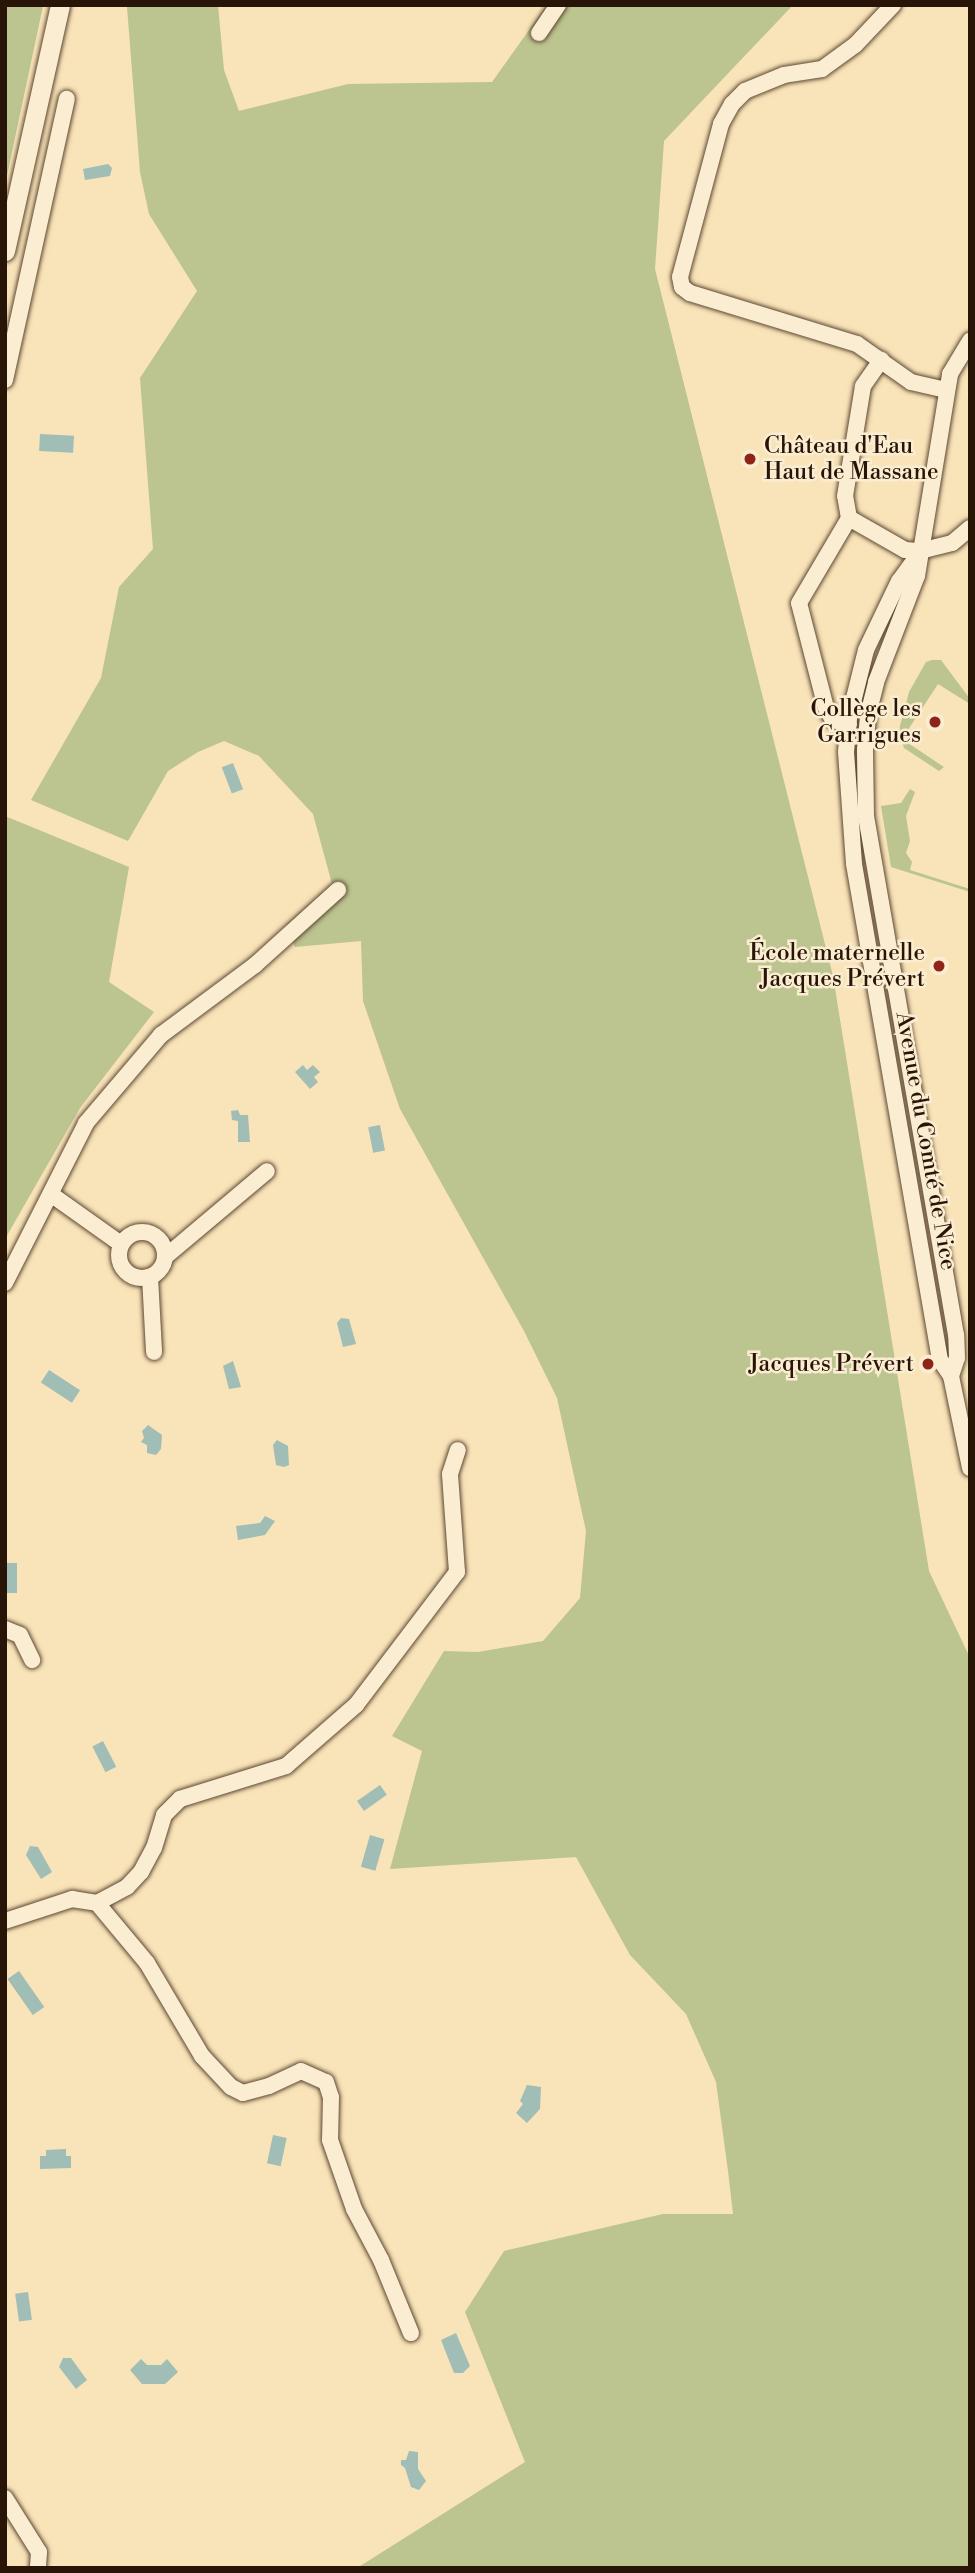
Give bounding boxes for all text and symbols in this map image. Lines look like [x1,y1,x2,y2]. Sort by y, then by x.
place label: Château d'Eau Haut de Massane [764,432,939,486]
marker: Château d'Eau Haut de Massane [742,451,758,467]
place label: Collège les Garrigues [811,695,921,749]
marker: Collège les Garrigues [927,714,943,730]
place label: École maternelle Jacques Prévert [749,939,925,993]
marker: École maternelle Jacques Prévert [931,958,947,974]
street label: Avenue du Comté de Nice [890,1010,962,1272]
place label: Jacques Prévert [749,1350,914,1378]
marker: Jacques Prévert [920,1356,936,1372]

